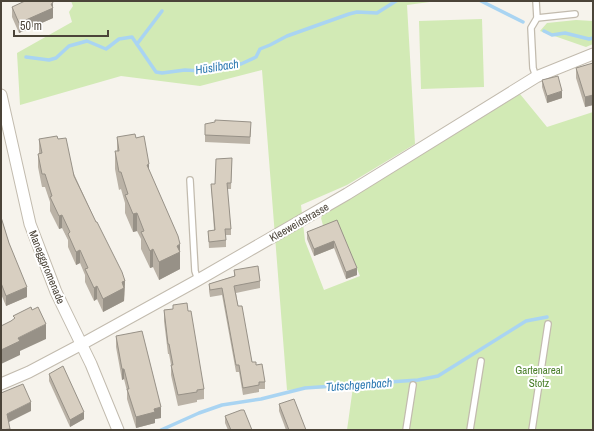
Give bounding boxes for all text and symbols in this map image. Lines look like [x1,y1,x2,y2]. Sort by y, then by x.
scale bar [14,12,108,38]
text: 50 m [20,18,42,34]
water label: Hüslibach [194,56,240,78]
street label: Kleeweidstrasse [267,199,331,245]
street label: Maneggpromenade [26,228,68,306]
park label: Gartenareal Stotz [515,363,563,390]
water label: Tutschgenbach [325,375,393,395]

